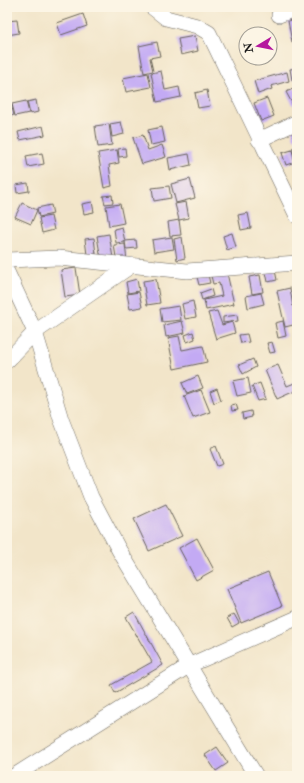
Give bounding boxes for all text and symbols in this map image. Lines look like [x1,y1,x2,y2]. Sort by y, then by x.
north arrow [238,26,278,66]
text: N [241,41,256,55]

